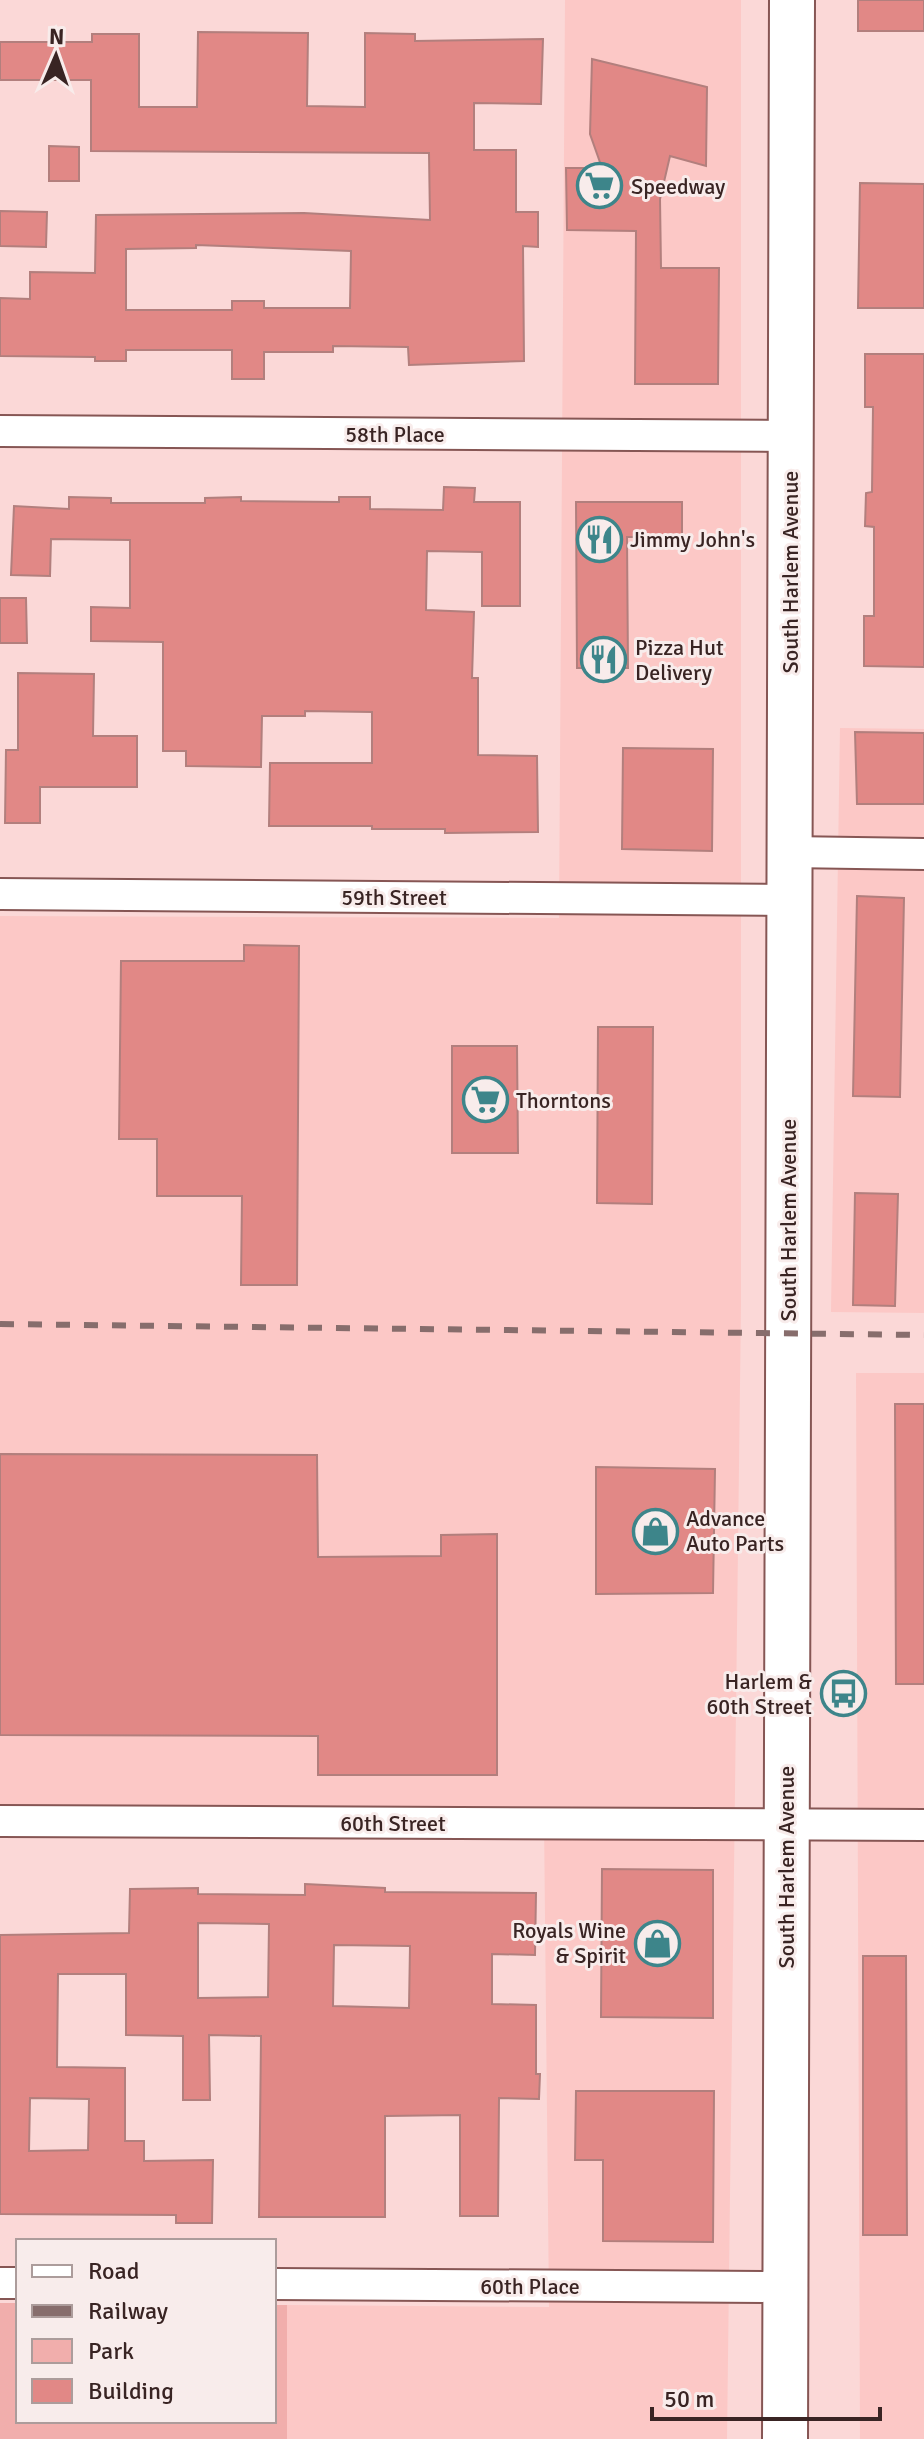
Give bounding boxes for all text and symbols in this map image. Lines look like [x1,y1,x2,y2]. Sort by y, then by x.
north arrow [16,16,96,96]
text: N [49,23,65,50]
supermarket icon: Speedway [576,162,624,210]
place label: Speedway [631,173,726,200]
street label: 58th Place [345,421,445,448]
street label: South Harlem Avenue [777,471,804,673]
restaurant icon: Jimmy John's [575,515,623,563]
place label: Jimmy John's [630,526,755,553]
place label: Pizza Hut Delivery [635,634,724,686]
restaurant icon: Pizza Hut Delivery [580,636,628,684]
street label: 59th Street [341,884,447,911]
supermarket icon: Thorntons [461,1076,509,1124]
place label: Thorntons [516,1087,611,1114]
street label: South Harlem Avenue [775,1119,802,1321]
place label: Advance Auto Parts [686,1505,784,1557]
shop icon: Advance Auto Parts [631,1507,679,1555]
place label: Harlem & 60th Street [706,1668,812,1720]
bus stop icon: Harlem & 60th Street [819,1670,867,1718]
street label: South Harlem Avenue [773,1766,800,1968]
street label: 60th Street [340,1810,446,1837]
place label: Royals Wine & Spirit [512,1917,626,1969]
shop icon: Royals Wine & Spirit [633,1919,681,1967]
legend [16,2239,276,2423]
text: Road [88,2256,139,2286]
street label: 60th Place [480,2273,580,2300]
text: Railway [88,2296,168,2326]
text: Park [88,2336,134,2366]
scale bar [652,2371,880,2421]
text: Building [88,2376,174,2406]
text: 50 m [664,2384,714,2414]

